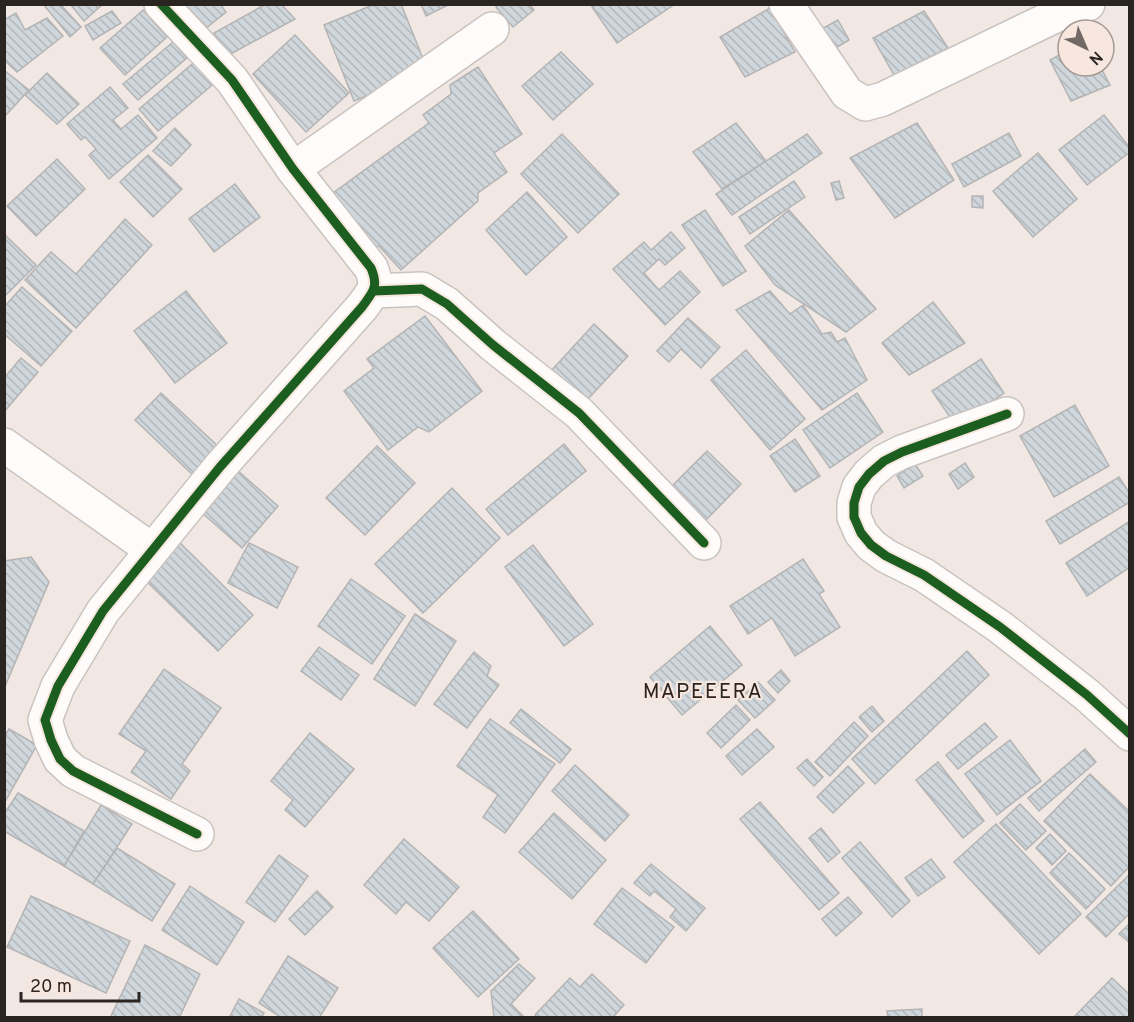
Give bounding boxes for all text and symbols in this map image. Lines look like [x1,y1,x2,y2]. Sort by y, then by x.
north arrow [1056,18,1116,78]
text: N [1084,46,1106,69]
district label: MAPEEERA [643,679,763,706]
scale bar [21,965,140,1003]
text: 20 m [30,976,72,999]

